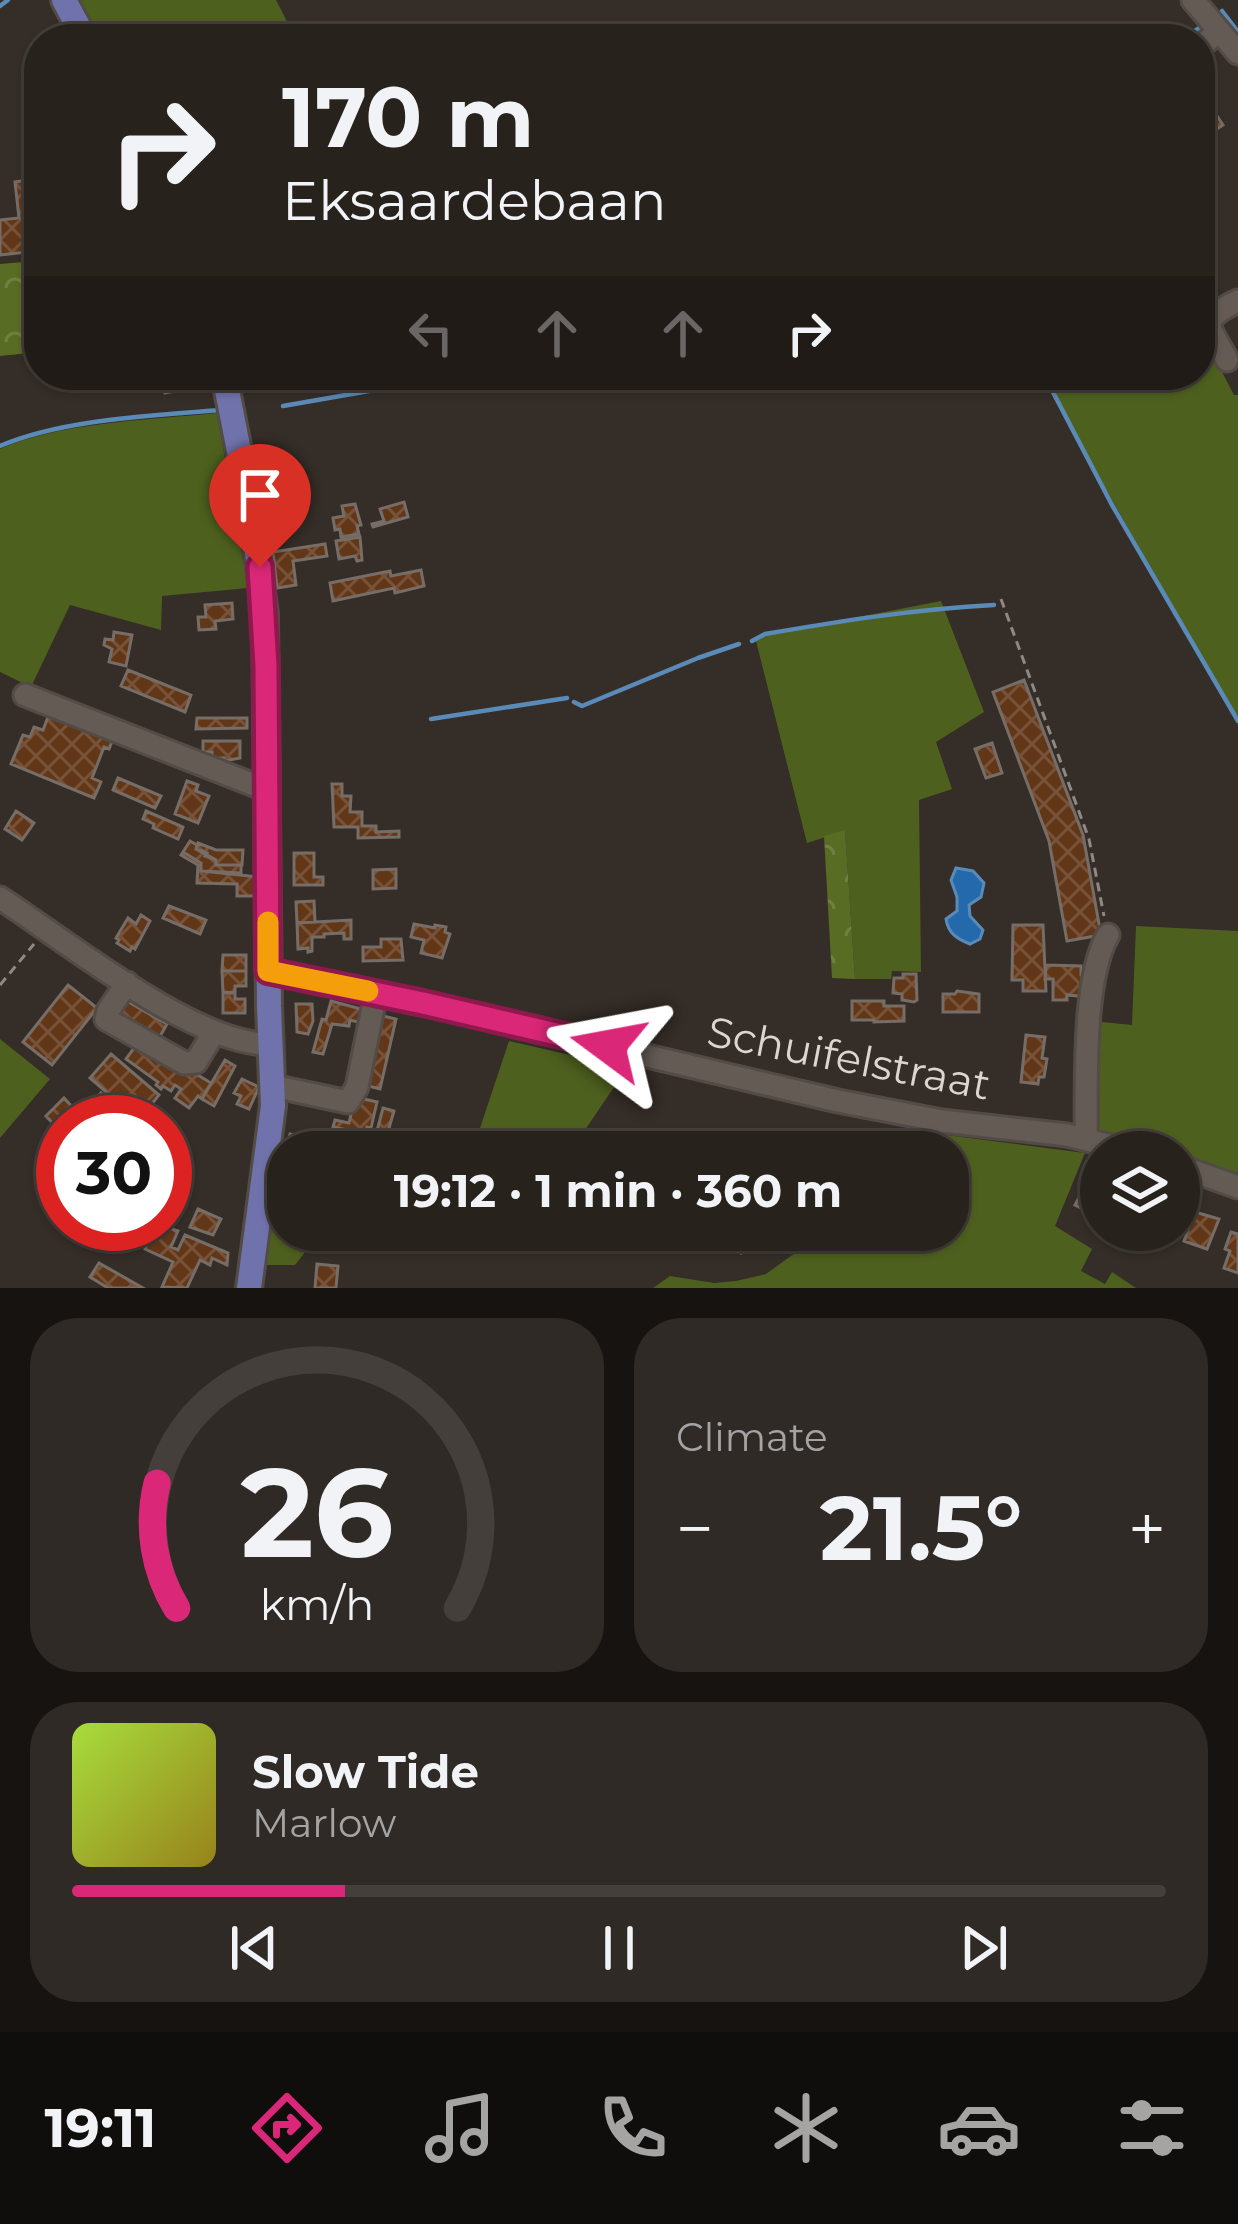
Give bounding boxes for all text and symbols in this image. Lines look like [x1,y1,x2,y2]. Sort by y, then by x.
text: 170 m [282,66,534,168]
icon: right [84,72,240,228]
text: Eksaardebaan [282,168,666,234]
icon: left [398,300,464,366]
icon: ahead [524,300,590,366]
icon: ahead [650,300,716,366]
icon: right [776,300,842,366]
pin [209,444,311,567]
icon: arrive [227,462,293,528]
position arrow [545,983,671,1109]
street label: Schuifelstraat [703,1005,995,1111]
speed limit sign: 30 [36,1095,192,1251]
map controls [1080,1131,1200,1251]
button: layers [1080,1131,1200,1251]
text: 19:12 · 1 min · 360 m [394,1163,842,1218]
text: Climate [676,1413,828,1461]
text: 26 [240,1436,394,1588]
text: 21.5° [820,1473,1022,1583]
text: − [676,1488,714,1569]
text: + [1128,1488,1166,1569]
text: km/h [260,1578,374,1631]
text: Slow Tide [252,1744,479,1799]
text: Marlow [252,1799,396,1847]
icon: previous [221,1915,287,1981]
icon: pause [586,1915,652,1981]
icon: next [951,1915,1017,1981]
icon: directions [245,2086,329,2170]
icon: music [418,2086,502,2170]
icon: phone [591,2086,675,2170]
icon: climate [764,2086,848,2170]
icon: car [937,2086,1021,2170]
icon: filters [1110,2086,1194,2170]
text: 19:11 [44,2095,156,2161]

